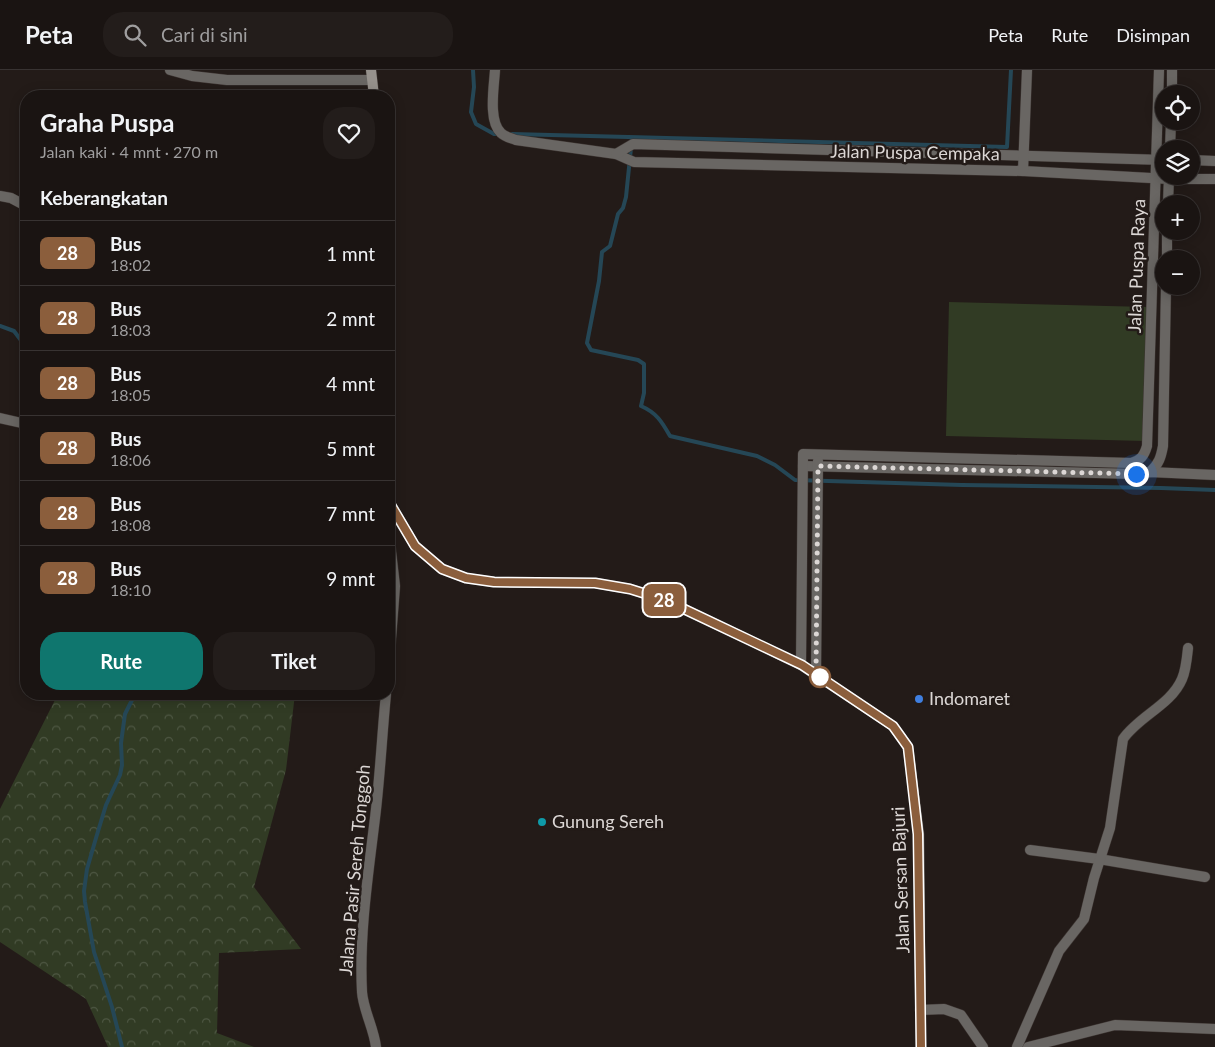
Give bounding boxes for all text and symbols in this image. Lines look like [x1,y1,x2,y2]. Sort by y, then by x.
search box [103,12,453,57]
text: Peta [25,20,73,49]
icon: search [121,21,149,49]
text: Cari di sini [161,23,248,46]
text: Peta [988,24,1023,46]
text: Rute [1051,24,1088,46]
text: Disimpan [1116,24,1190,46]
map controls [1155,85,1200,295]
button: locate [1155,85,1200,130]
button: heart [323,107,375,159]
text: Graha Puspa [40,108,174,137]
street label: Jalan Puspa Cempaka [830,140,1000,164]
button: layers [1155,140,1200,185]
text: Jalan kaki · 4 mnt · 270 m [40,142,218,161]
text: Keberangkatan [40,186,168,209]
button: + [1155,195,1200,240]
street label: Jalan Puspa Raya [1123,199,1149,333]
text: Bus [110,232,141,255]
text: 28 [57,242,78,264]
text: 1 mnt [326,242,375,265]
button: − [1155,250,1200,295]
text: 18:02 [110,255,151,274]
text: Bus [110,297,141,320]
text: 28 [57,307,78,329]
text: 2 mnt [326,307,375,330]
text: 18:03 [110,320,151,339]
text: Bus [110,362,141,385]
text: 28 [57,372,78,394]
text: 4 mnt [326,372,375,395]
text: 18:05 [110,385,151,404]
text: Bus [110,427,141,450]
text: 28 [57,437,78,459]
text: 5 mnt [326,437,375,460]
text: 18:06 [110,450,151,469]
your location [1124,462,1149,487]
text: Bus [110,492,141,515]
text: 28 [57,502,78,524]
text: 7 mnt [326,502,375,525]
text: 18:08 [110,515,151,534]
text: Bus [110,557,141,580]
text: 28 [57,567,78,589]
text: 9 mnt [326,567,375,590]
text: 18:10 [110,580,151,599]
line badge: 28 [642,584,686,616]
text: 28 [654,589,674,611]
button: Rute [40,632,203,690]
button: Tiket [213,632,375,690]
unlabelled marker [809,666,831,688]
place label: Indomaret [929,687,1011,709]
marker: Indomaret [913,693,925,705]
street label: Jalana Pasir Sereh Tonggoh [334,763,374,976]
street label: Jalan Sersan Bajuri [886,806,914,954]
place label: Gunung Sereh [552,810,664,832]
marker: Gunung Sereh [536,816,548,828]

